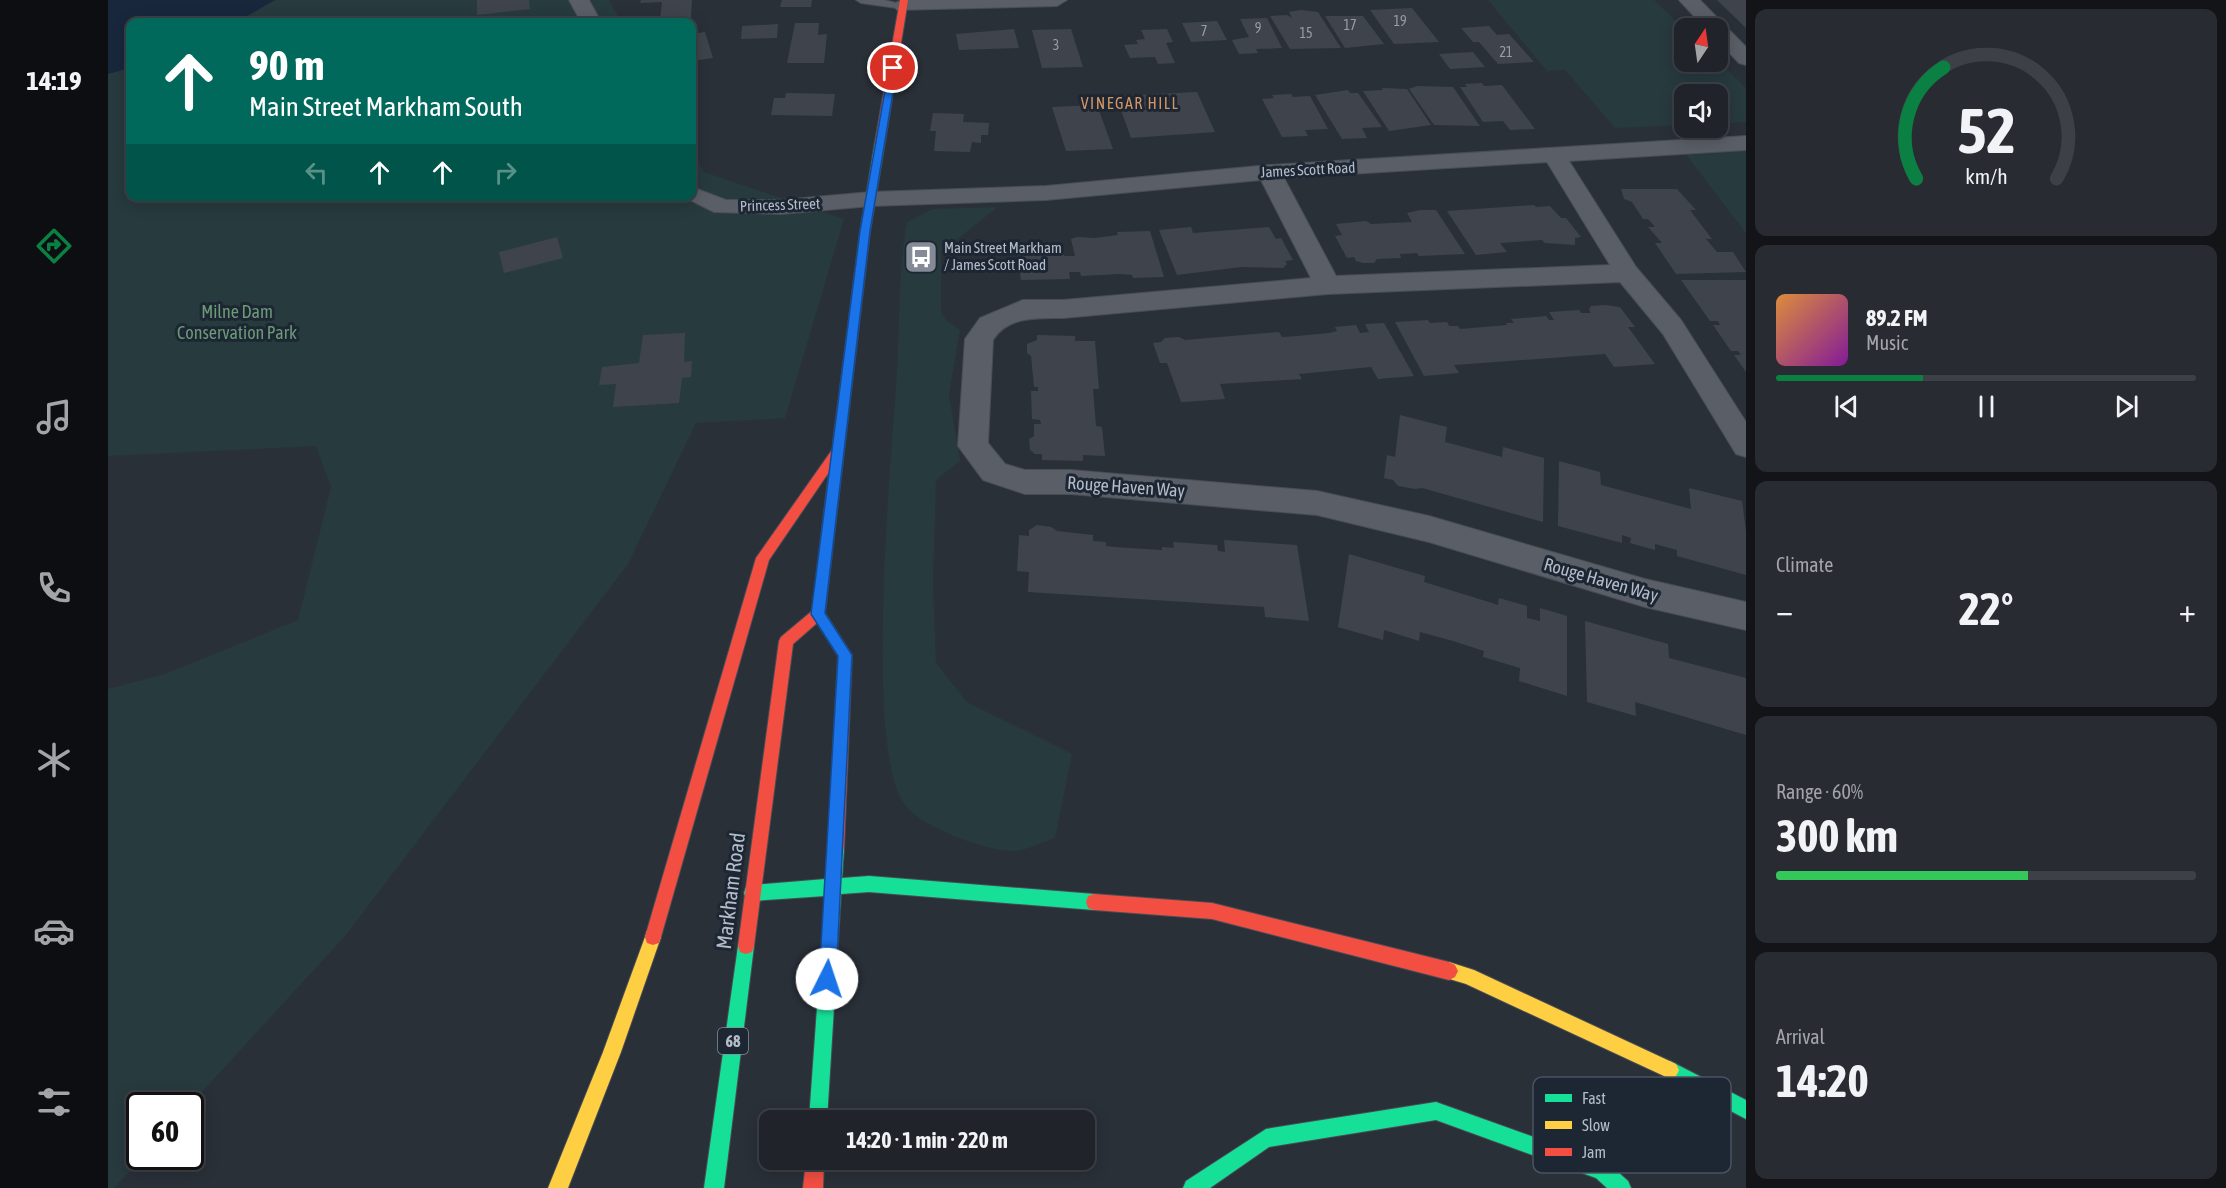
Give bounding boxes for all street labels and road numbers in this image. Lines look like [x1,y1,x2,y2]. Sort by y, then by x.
street label: James Scott Road [1260,159,1356,180]
street label: Princess Street [739,195,820,214]
street label: Rouge Haven Way [1066,472,1186,501]
street label: Rouge Haven Way [1542,553,1661,606]
street label: Markham Road [711,831,749,951]
road number: 68 [718,1028,748,1054]

